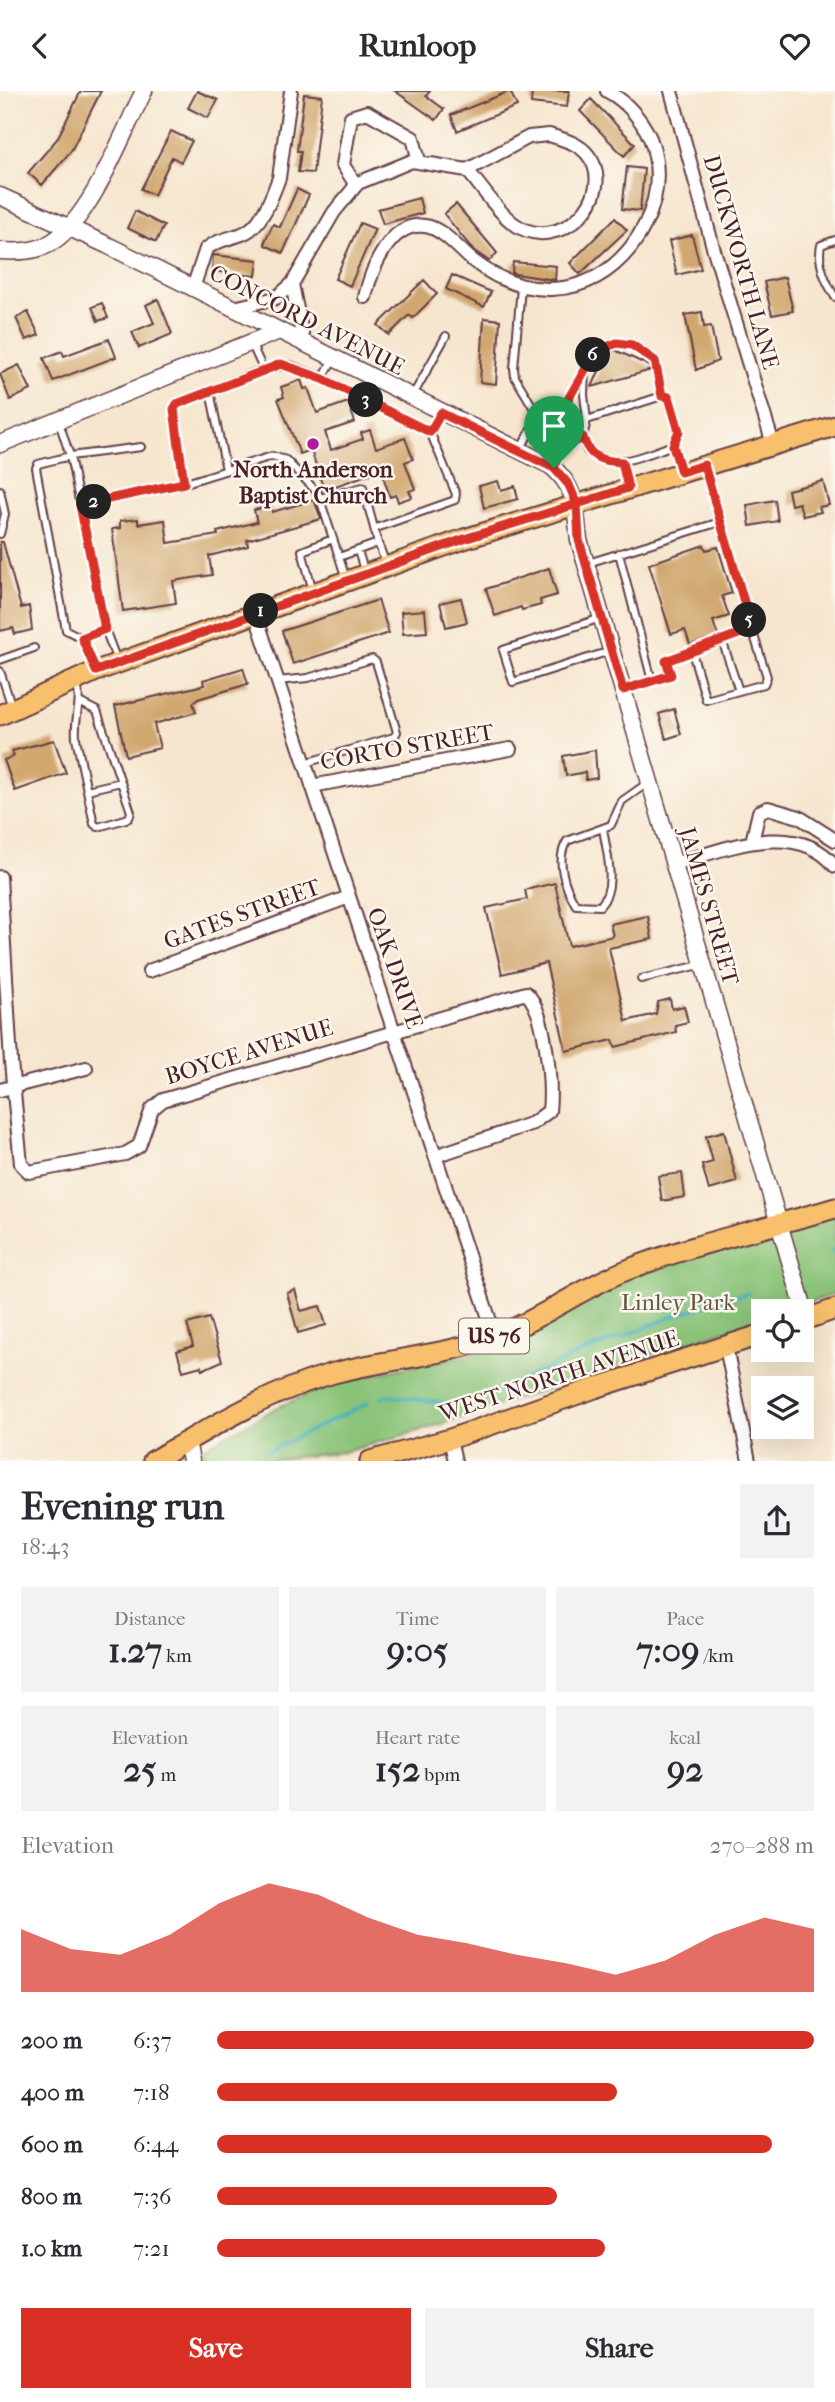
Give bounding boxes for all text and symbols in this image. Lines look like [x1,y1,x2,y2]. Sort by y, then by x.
icon: back [21,27,59,65]
text: Runloop [359,27,476,64]
icon: heart [776,27,814,65]
street label: DUCKWORTH LANE [697,152,785,372]
street label: CONCORD AVENUE [205,259,409,381]
pin: 6 [576,337,610,373]
text: 6 [587,343,598,365]
pin: 3 [348,383,384,417]
text: 3 [362,388,369,410]
pin [524,396,584,468]
icon: arrive [535,407,573,445]
marker: North Anderson Baptist Church [305,436,321,452]
place label: North Anderson Baptist Church [233,456,393,509]
pin: 2 [76,485,112,519]
text: 2 [89,490,98,512]
pin: 1 [244,594,278,629]
text: 1 [257,599,264,621]
pin: 5 [732,603,766,637]
text: 5 [744,608,753,630]
street label: CORTO STREET [318,718,496,776]
street label: JAMES STREET [673,822,745,988]
street label: GATES STREET [160,873,324,955]
street label: OAK DRIVE [362,904,428,1032]
street label: BOYCE AVENUE [162,1014,336,1090]
park label: Linley Park [621,1289,736,1316]
map controls [751,1299,814,1439]
button: locate [751,1299,814,1362]
road number: US 76 [459,1319,529,1353]
street label: WEST NORTH AVENUE [435,1324,682,1428]
button: layers [751,1376,814,1439]
text: Evening run [21,1484,224,1529]
button: share [740,1484,814,1558]
text: 18:43 [21,1533,69,1560]
text: Distance [114,1608,186,1630]
text: Time [396,1608,439,1630]
text: Pace [666,1608,704,1630]
text: 1.27 [108,1630,162,1671]
text: 9:05 [387,1630,448,1671]
text: 7:09 [636,1630,700,1671]
text: km [162,1645,192,1667]
text: /km [700,1645,734,1667]
text: Elevation [111,1727,188,1749]
text: Heart rate [375,1727,460,1749]
text: kcal [669,1727,701,1749]
text: 25 [123,1749,156,1790]
text: 152 [375,1749,420,1790]
text: 92 [667,1749,703,1790]
text: m [156,1764,176,1786]
text: bpm [420,1764,460,1786]
text: Elevation [21,1832,114,1859]
text: 270–288 m [709,1832,814,1859]
text: 200 m [21,2027,82,2054]
text: 6:37 [133,2027,172,2054]
text: 400 m [21,2079,84,2106]
text: 7:18 [133,2079,169,2106]
text: 600 m [21,2131,83,2158]
text: 6:44 [133,2131,178,2158]
text: 800 m [21,2183,82,2210]
text: 7:36 [133,2183,172,2210]
text: 1.0 km [21,2235,82,2262]
text: 7:21 [133,2235,170,2262]
button: Save [21,2308,411,2388]
button: Share [425,2308,814,2388]

